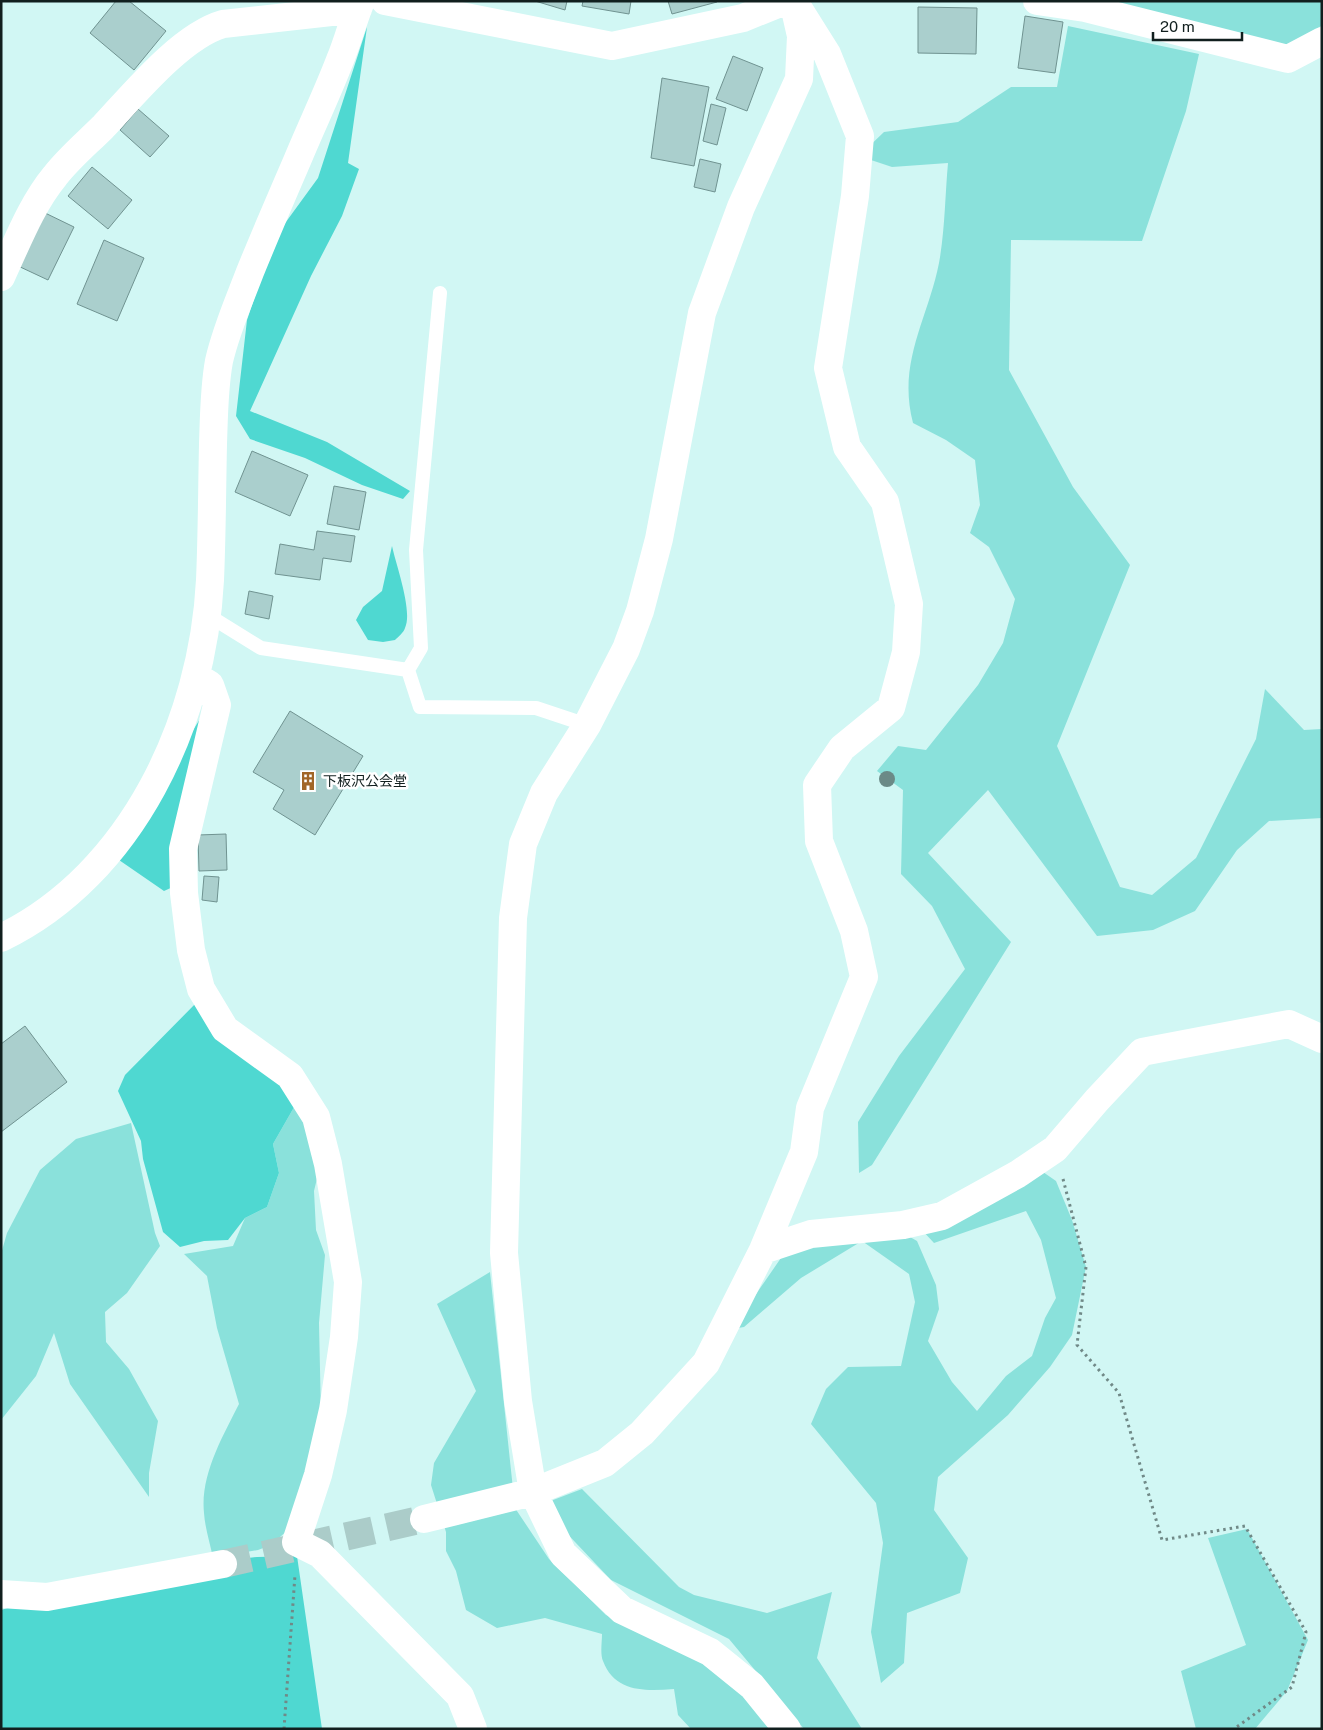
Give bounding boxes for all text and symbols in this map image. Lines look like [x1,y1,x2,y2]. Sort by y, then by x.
scale bar [1153,10,1242,42]
text: 20 m [1160,18,1195,35]
building icon: 下板沢公会堂 [297,770,319,792]
place label: 下板沢公会堂 [323,773,407,789]

